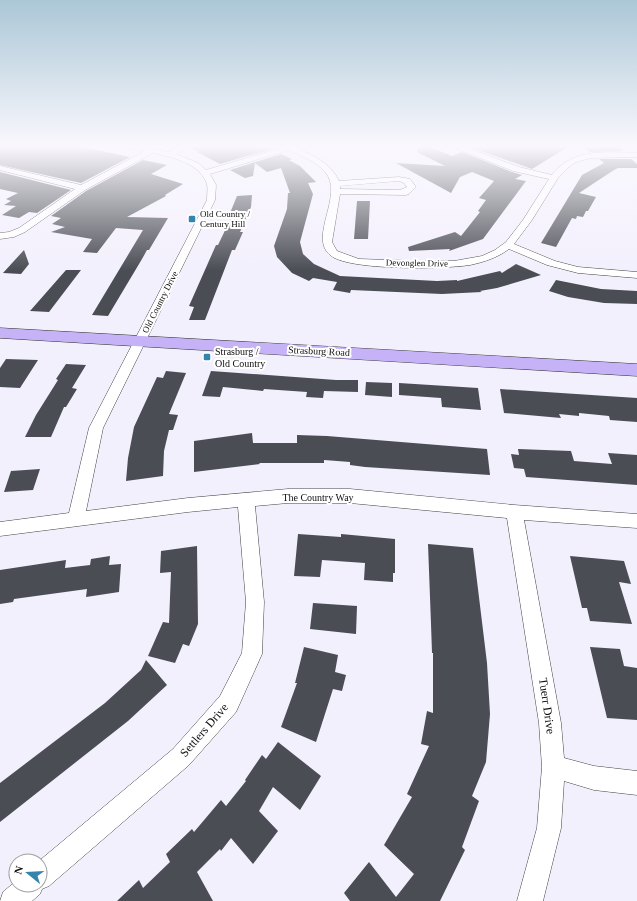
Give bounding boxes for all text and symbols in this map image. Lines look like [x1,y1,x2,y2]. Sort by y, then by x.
place label: Old Country / Century Hill [200,209,251,229]
marker: Old Country / Century Hill [187,214,197,224]
street label: Devonglen Drive [386,257,448,269]
street label: Old Country Drive [140,269,180,335]
street label: Strasburg Road [288,344,350,358]
place label: Strasburg / Old Country [215,346,265,369]
marker: Strasburg / Old Country [202,352,212,362]
street label: The Country Way [282,492,354,503]
street label: Tuerr Drive [536,677,558,735]
street label: Settlers Drive [177,700,231,760]
north arrow [8,853,48,893]
text: N [12,864,25,876]

